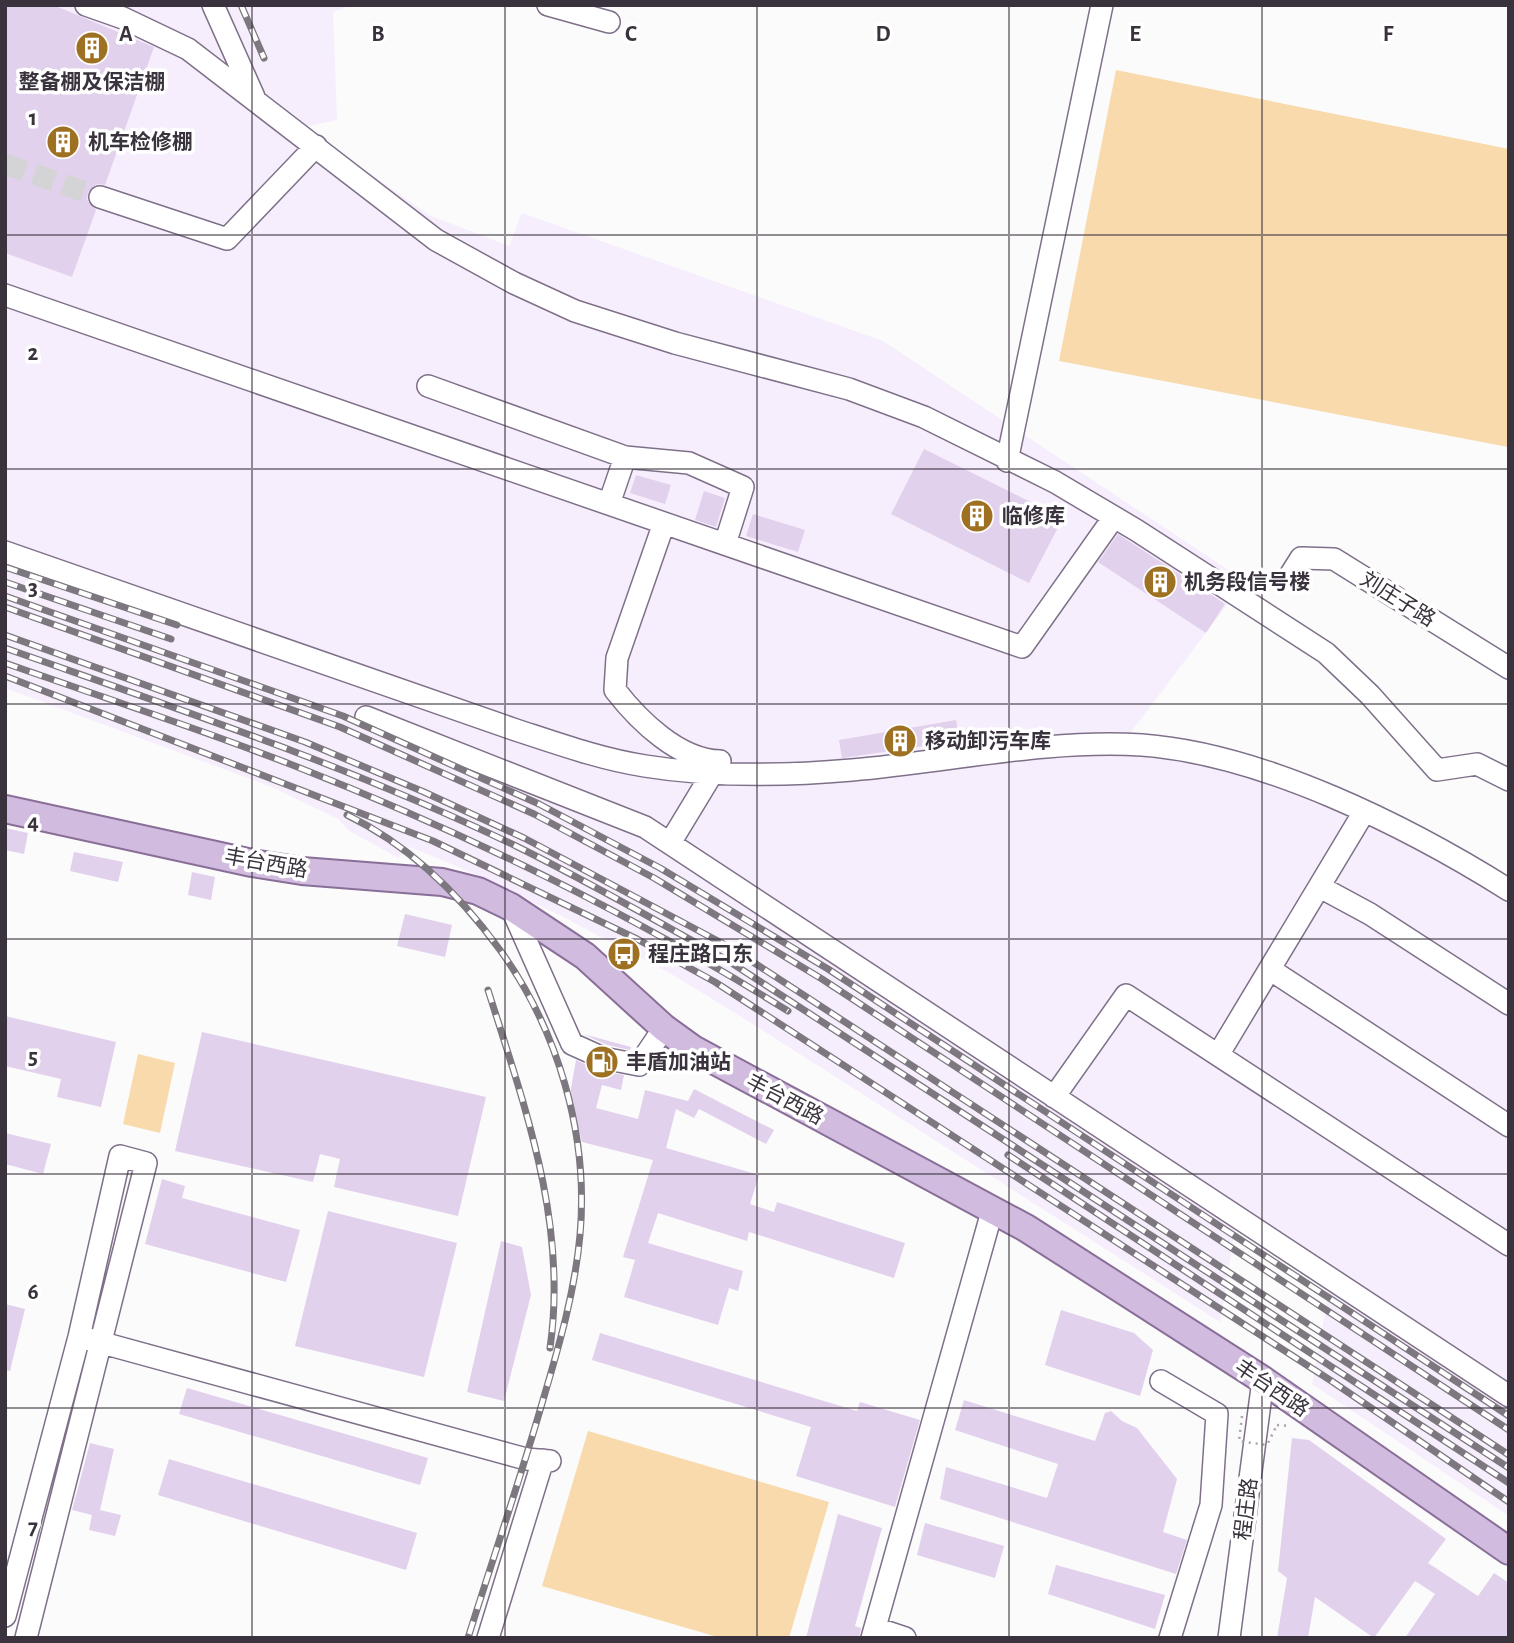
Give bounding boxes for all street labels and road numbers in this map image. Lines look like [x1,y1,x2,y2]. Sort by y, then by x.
street label: 刘庄子路 [1357,567,1439,631]
street label: 丰台西路 [223,845,309,881]
street label: 丰台西路 [743,1070,827,1128]
street label: 丰台西路 [1231,1355,1313,1421]
street label: 程庄路 [1231,1476,1261,1542]

